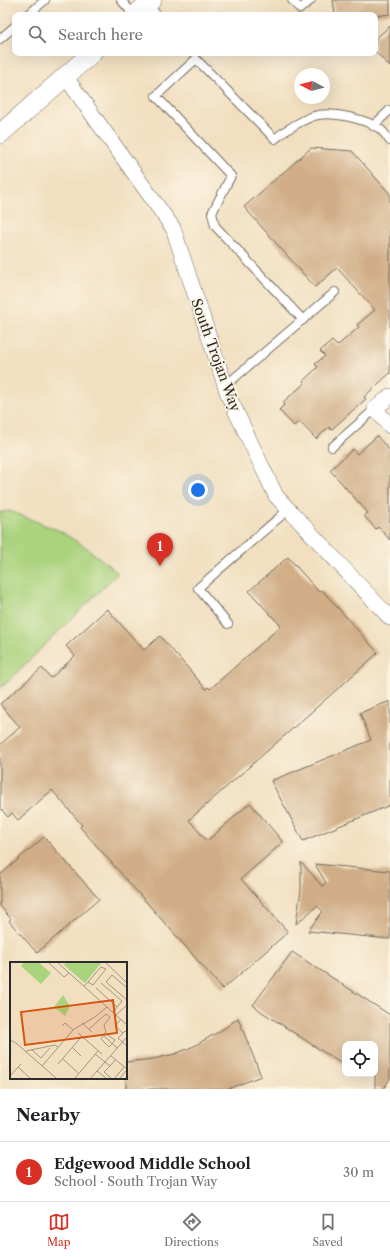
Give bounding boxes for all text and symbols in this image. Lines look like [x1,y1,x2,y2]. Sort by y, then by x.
search box [12,12,378,56]
icon: search [26,23,48,45]
text: Search here [58,25,143,44]
north arrow [294,68,330,104]
street label: South Trojan Way [187,296,245,414]
your location [188,480,208,500]
pin: 1 [147,533,173,566]
inset map [10,962,127,1079]
map controls [342,1041,378,1077]
button: locate [342,1041,378,1077]
text: Nearby [16,1105,80,1125]
text: Edgewood Middle School [54,1154,251,1173]
text: 1 [26,1164,32,1180]
text: 30 m [343,1164,374,1180]
text: School · South Trojan Way [54,1173,217,1189]
tab: Map [47,1211,71,1249]
tab: Directions [164,1211,219,1249]
tab: Saved [313,1211,343,1249]

